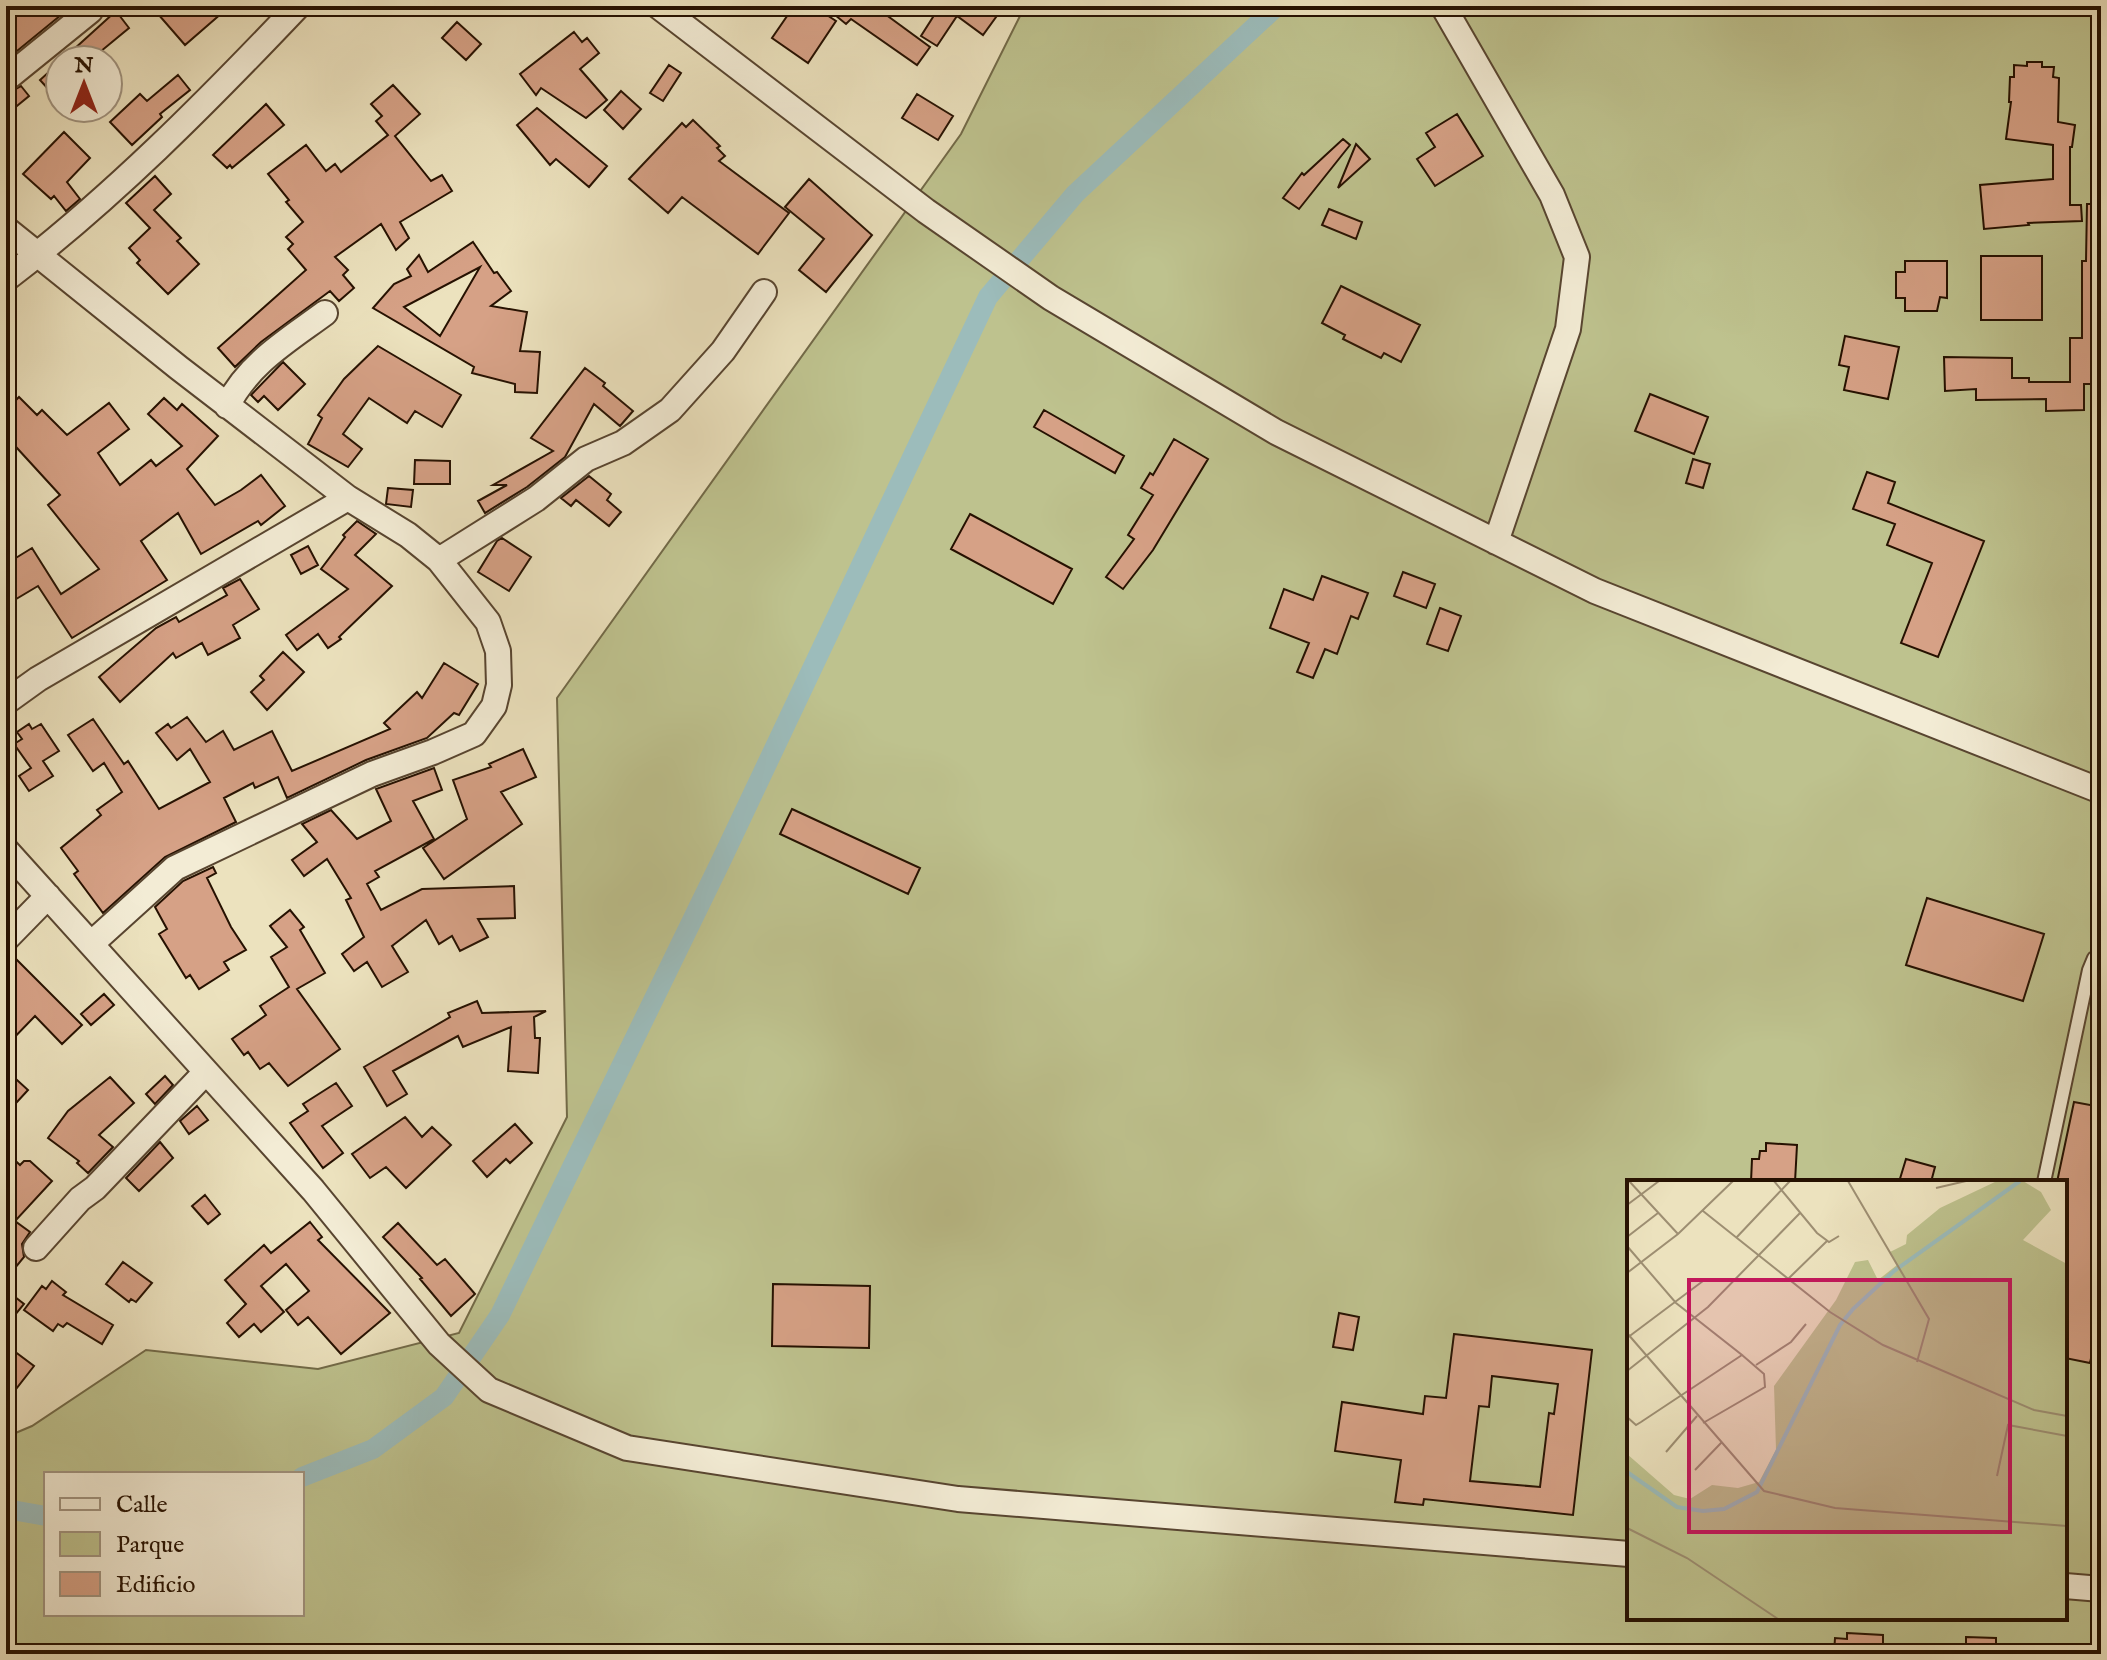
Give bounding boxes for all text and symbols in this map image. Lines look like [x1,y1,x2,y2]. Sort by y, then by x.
north arrow [44,44,124,124]
text: N [73,52,94,80]
inset map [1627,1180,2067,1620]
legend [44,1472,304,1616]
text: Calle [116,1490,168,1521]
text: Parque [116,1530,184,1561]
text: Edificio [116,1570,195,1601]

